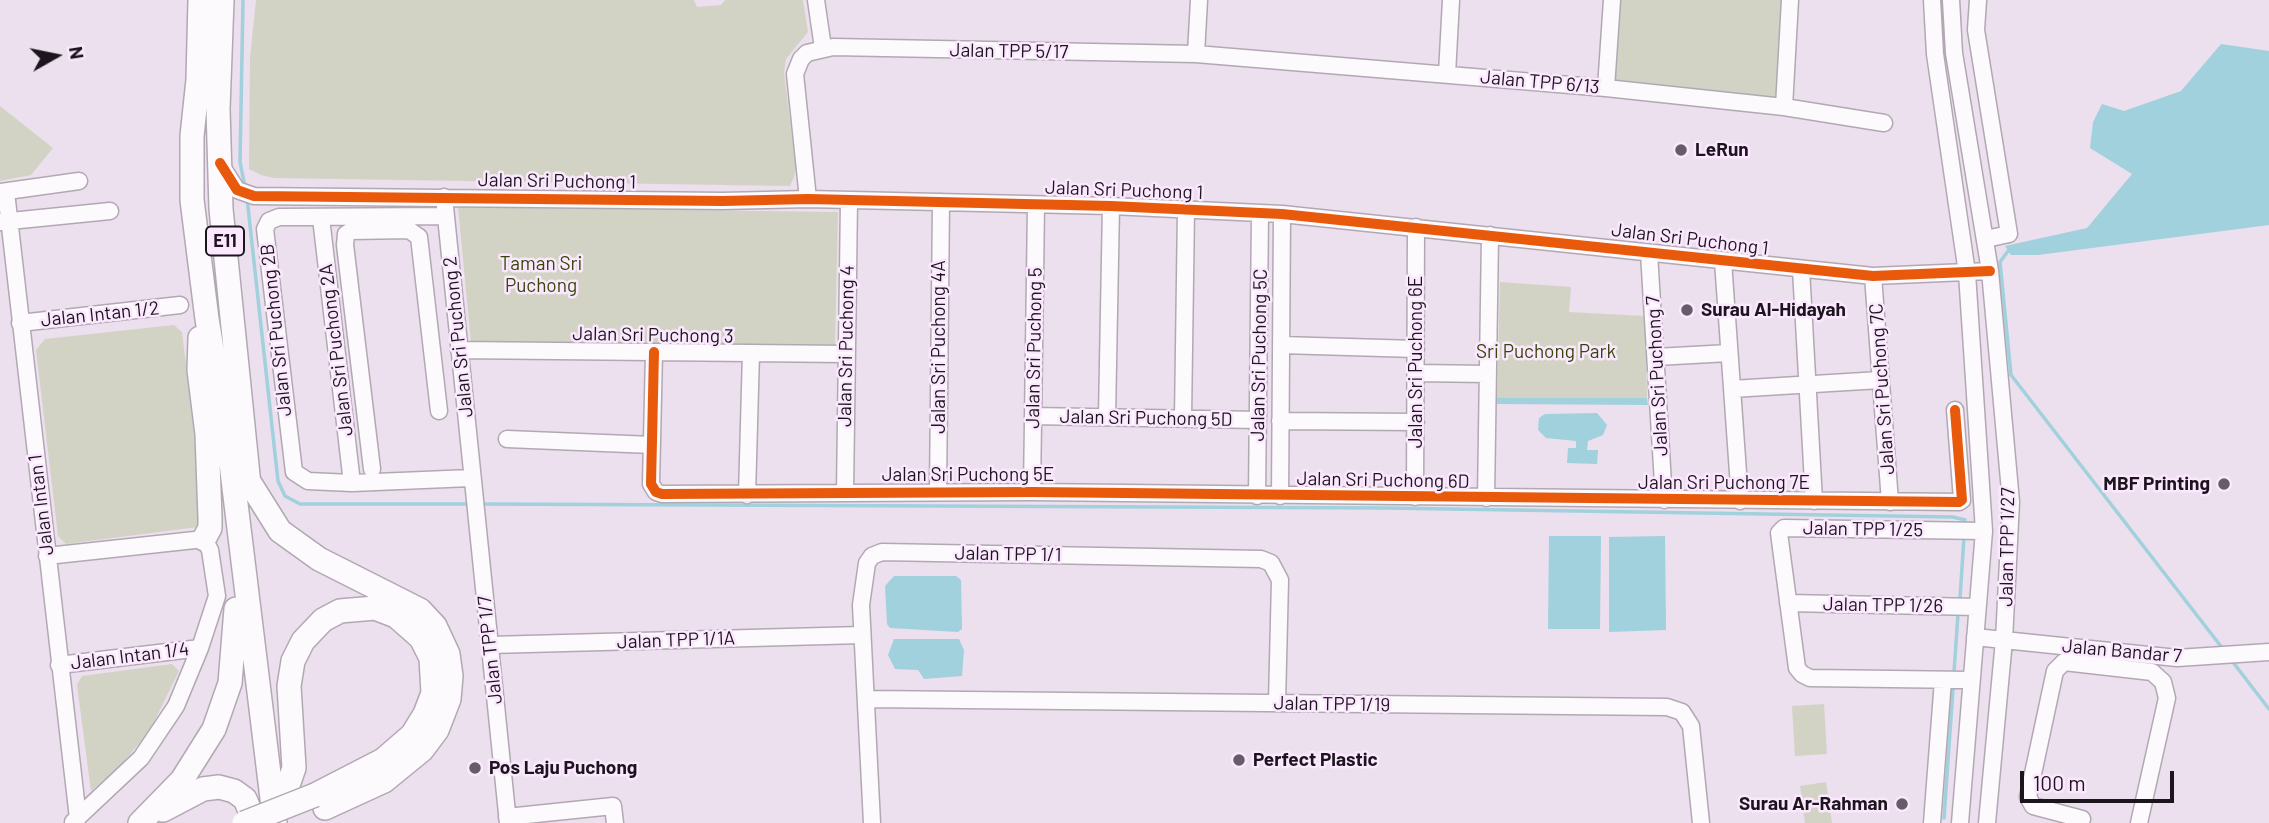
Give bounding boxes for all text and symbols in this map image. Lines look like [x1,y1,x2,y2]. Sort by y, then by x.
north arrow [21,21,91,91]
street label: Jalan TPP 5/17 [949,39,1069,63]
text: N [65,45,90,61]
street label: Jalan TPP 6/13 [1479,65,1601,99]
place label: LeRun [1695,139,1749,161]
marker: LeRun [1673,142,1689,158]
street label: Jalan Sri Puchong 1 [478,168,636,194]
street label: Jalan Sri Puchong 1 [1045,176,1203,204]
street label: Jalan Sri Puchong 1 [1610,218,1770,260]
road number: E11 [206,227,244,256]
street label: Jalan Sri Puchong 2B [256,243,296,417]
park label: Taman Sri Puchong [500,253,582,297]
street label: Jalan Sri Puchong 2 [438,255,478,419]
street label: Jalan Sri Puchong 4A [928,260,950,434]
street label: Jalan Sri Puchong 2A [314,263,358,437]
street label: Jalan Sri Puchong 4 [833,265,859,427]
street label: Jalan Sri Puchong 5 [1021,267,1047,429]
street label: Jalan Sri Puchong 5C [1246,268,1272,442]
street label: Jalan Sri Puchong 6E [1405,276,1427,448]
street label: Jalan Sri Puchong 7 [1641,295,1673,457]
street label: Jalan Intan 1/2 [40,296,160,332]
place label: Surau Al-Hidayah [1701,299,1846,321]
marker: Surau Al-Hidayah [1679,302,1695,318]
street label: Jalan Sri Puchong 7C [1865,302,1899,476]
street label: Jalan Sri Puchong 3 [572,322,734,348]
park label: Sri Puchong Park [1476,341,1616,363]
street label: Jalan Sri Puchong 5D [1059,405,1233,431]
street label: Jalan Intan 1 [24,453,58,557]
street label: Jalan Sri Puchong 5E [882,464,1054,486]
street label: Jalan Sri Puchong 6D [1296,467,1470,493]
street label: Jalan Sri Puchong 7E [1638,472,1810,494]
place label: MBF Printing [2103,473,2210,495]
marker: MBF Printing [2216,476,2232,492]
street label: Jalan TPP 1/27 [1995,487,2019,607]
street label: Jalan TPP 1/25 [1803,517,1923,541]
street label: Jalan TPP 1/1 [954,542,1062,566]
street label: Jalan TPP 1/26 [1823,593,1943,617]
street label: Jalan TPP 1/7 [473,595,507,705]
street label: Jalan TPP 1/1A [616,627,736,653]
street label: Jalan Bandar 7 [2061,634,2183,668]
street label: Jalan Intan 1/4 [69,637,191,675]
street label: Jalan TPP 1/19 [1273,692,1391,716]
place label: Perfect Plastic [1253,749,1378,771]
marker: Perfect Plastic [1231,752,1247,768]
scale bar [2024,756,2178,800]
place label: Pos Laju Puchong [489,757,637,779]
marker: Pos Laju Puchong [467,760,483,776]
text: 100 m [2033,770,2086,795]
place label: Surau Ar-Rahman [1739,793,1888,815]
marker: Surau Ar-Rahman [1894,796,1910,812]

